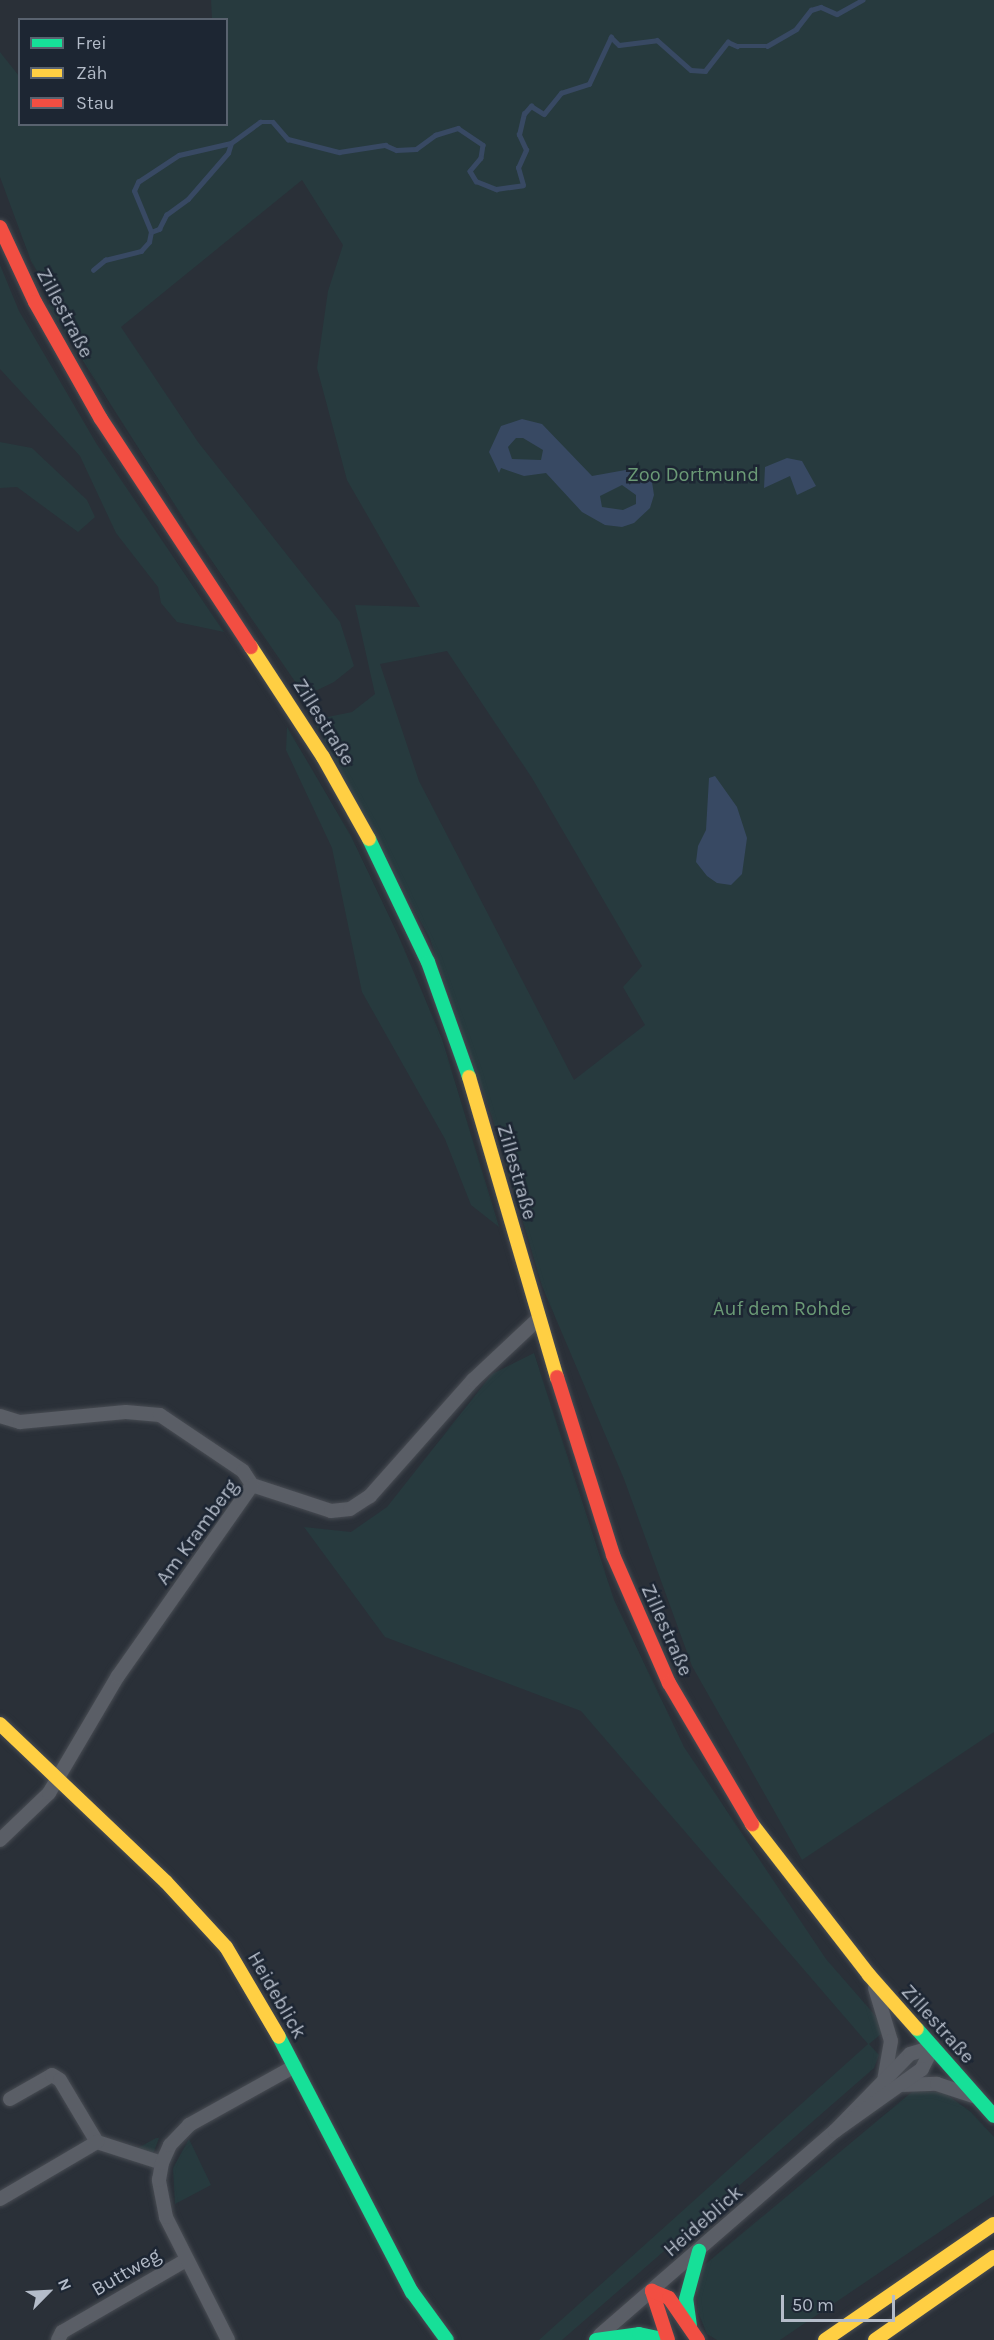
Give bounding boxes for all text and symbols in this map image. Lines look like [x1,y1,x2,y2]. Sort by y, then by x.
legend [18,18,228,126]
text: Frei [76,32,107,54]
text: Zäh [76,62,107,84]
text: Stau [76,92,114,114]
street label: Zillestraße [31,264,99,362]
park label: Zoo Dortmund [627,462,759,486]
street label: Zillestraße [288,674,360,770]
street label: Zillestraße [492,1122,542,1222]
park label: Auf dem Rohde [713,1296,851,1320]
street label: Am Kramberg [151,1475,243,1589]
street label: Zillestraße [636,1580,698,1680]
street label: Heideblick [242,1947,312,2043]
street label: Zillestraße [896,1980,980,2068]
street label: Heideblick [659,2180,747,2262]
street label: Buttweg [87,2243,165,2301]
north arrow [18,2262,78,2322]
text: N [54,2275,76,2294]
scale bar [784,2283,898,2321]
text: 50 m [792,2294,834,2316]

